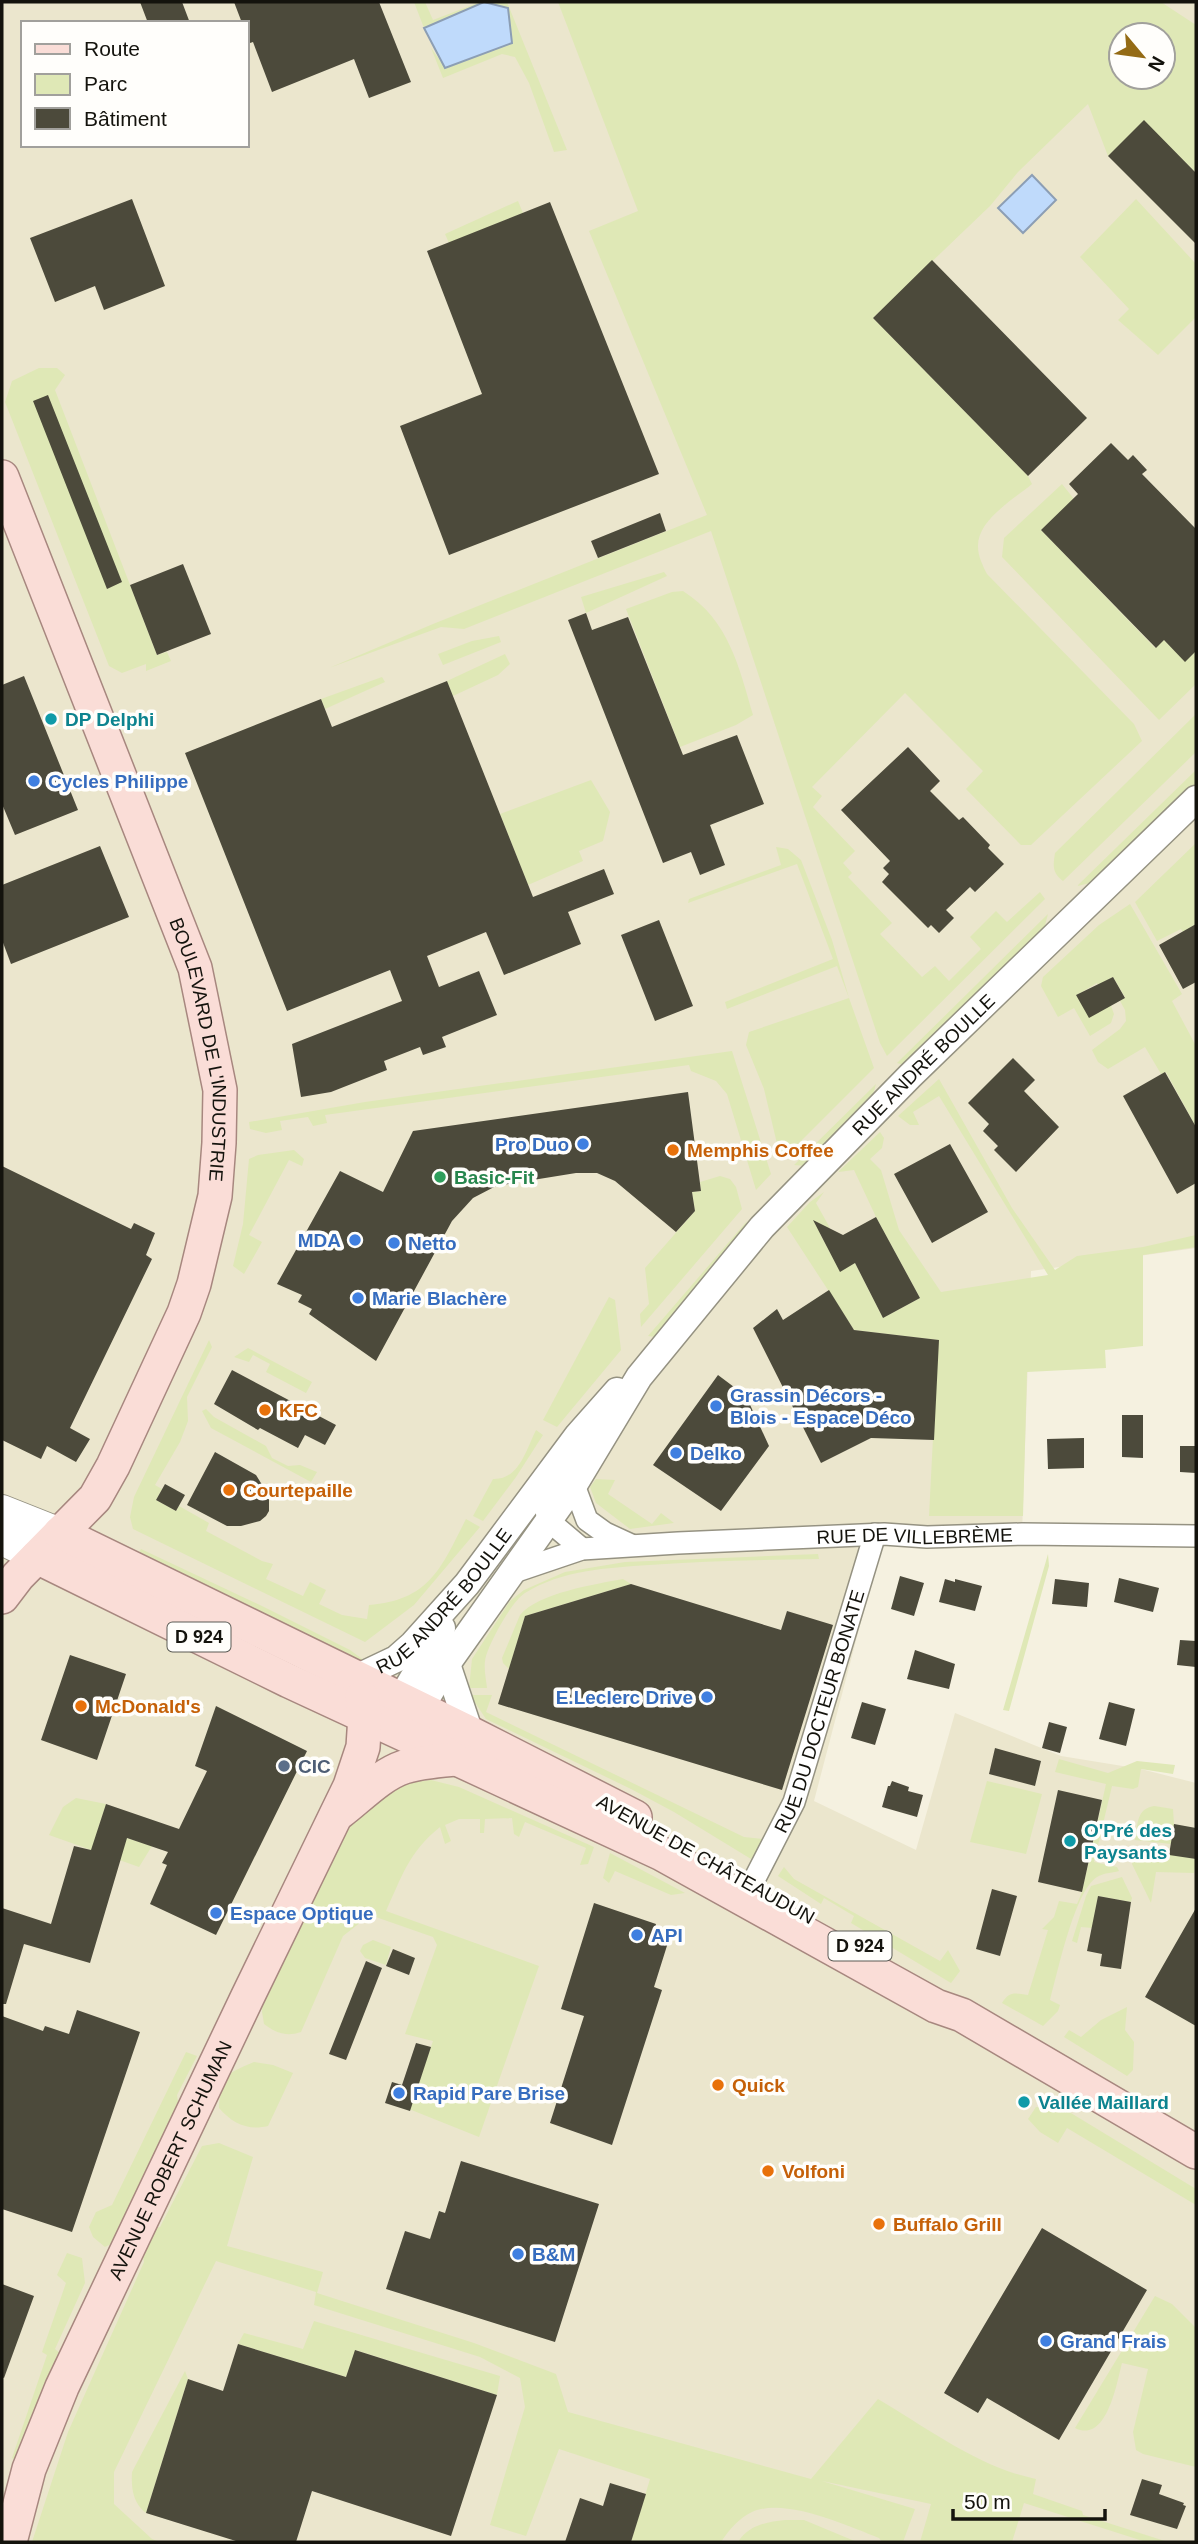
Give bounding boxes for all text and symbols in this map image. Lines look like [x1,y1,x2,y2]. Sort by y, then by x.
legend [21,21,248,147]
north arrow [1107,21,1177,91]
text: Route [84,37,140,60]
text: N [1144,53,1169,75]
text: Parc [84,72,127,95]
text: Bâtiment [84,107,167,130]
place label: DP Delphi [65,709,154,730]
marker: DP Delphi [43,711,59,727]
place label: Cycles Philippe [48,771,188,792]
marker: Cycles Philippe [26,773,42,789]
street label: BOULEVARD DE L'INDUSTRIE [165,915,230,1182]
street label: RUE ANDRÉ BOULLE [848,990,999,1139]
place label: Pro Duo [495,1134,569,1155]
marker: Pro Duo [575,1136,591,1152]
place label: Memphis Coffee [687,1140,834,1161]
marker: Memphis Coffee [665,1142,681,1158]
place label: Basic-Fit [454,1167,535,1188]
marker: Basic-Fit [432,1169,448,1185]
place label: MDA [298,1230,341,1251]
marker: MDA [347,1232,363,1248]
place label: Netto [408,1233,457,1254]
marker: Netto [386,1235,402,1251]
place label: Marie Blachère [372,1288,507,1309]
marker: Marie Blachère [350,1290,366,1306]
place label: Grassin Décors - Blois - Espace Déco [730,1385,912,1428]
marker: Grassin Décors - Blois - Espace Déco [708,1398,724,1414]
place label: KFC [279,1400,318,1421]
marker: KFC [257,1402,273,1418]
place label: Delko [690,1443,742,1464]
marker: Delko [668,1445,684,1461]
place label: Courtepaille [243,1480,353,1501]
marker: Courtepaille [221,1482,237,1498]
street label: RUE ANDRÉ BOULLE [373,1524,516,1678]
street label: RUE DE VILLEBRÈME [816,1524,1013,1548]
street label: RUE DU DOCTEUR BONATE [770,1587,869,1836]
road number: D 924 [168,1622,230,1652]
place label: E.Leclerc Drive [556,1687,693,1708]
marker: E.Leclerc Drive [699,1689,715,1705]
place label: McDonald's [95,1696,201,1717]
marker: McDonald's [73,1698,89,1714]
place label: CIC [298,1756,331,1777]
marker: CIC [276,1758,292,1774]
street label: AVENUE DE CHÂTEAUDUN [593,1791,818,1928]
place label: O'Pré des Paysants [1084,1820,1172,1863]
marker: O'Pré des Paysants [1062,1833,1078,1849]
place label: Espace Optique [230,1903,374,1924]
marker: Espace Optique [208,1905,224,1921]
place label: API [651,1925,683,1946]
marker: API [629,1927,645,1943]
road number: D 924 [828,1932,892,1960]
street label: AVENUE ROBERT SCHUMAN [105,2038,236,2283]
place label: Quick [732,2075,785,2096]
marker: Quick [710,2077,726,2093]
place label: Rapid Pare Brise [413,2083,565,2104]
marker: Rapid Pare Brise [391,2085,407,2101]
place label: Vallée Maillard [1038,2092,1169,2113]
marker: Vallée Maillard [1016,2094,1032,2110]
place label: Volfoni [782,2161,845,2182]
marker: Volfoni [760,2163,776,2179]
place label: Buffalo Grill [893,2214,1002,2235]
marker: Buffalo Grill [871,2216,887,2232]
place label: B&M [532,2244,575,2265]
marker: B&M [510,2246,526,2262]
place label: Grand Frais [1060,2331,1167,2352]
marker: Grand Frais [1038,2333,1054,2349]
scale bar [953,2478,1105,2522]
text: 50 m [964,2490,1011,2513]

